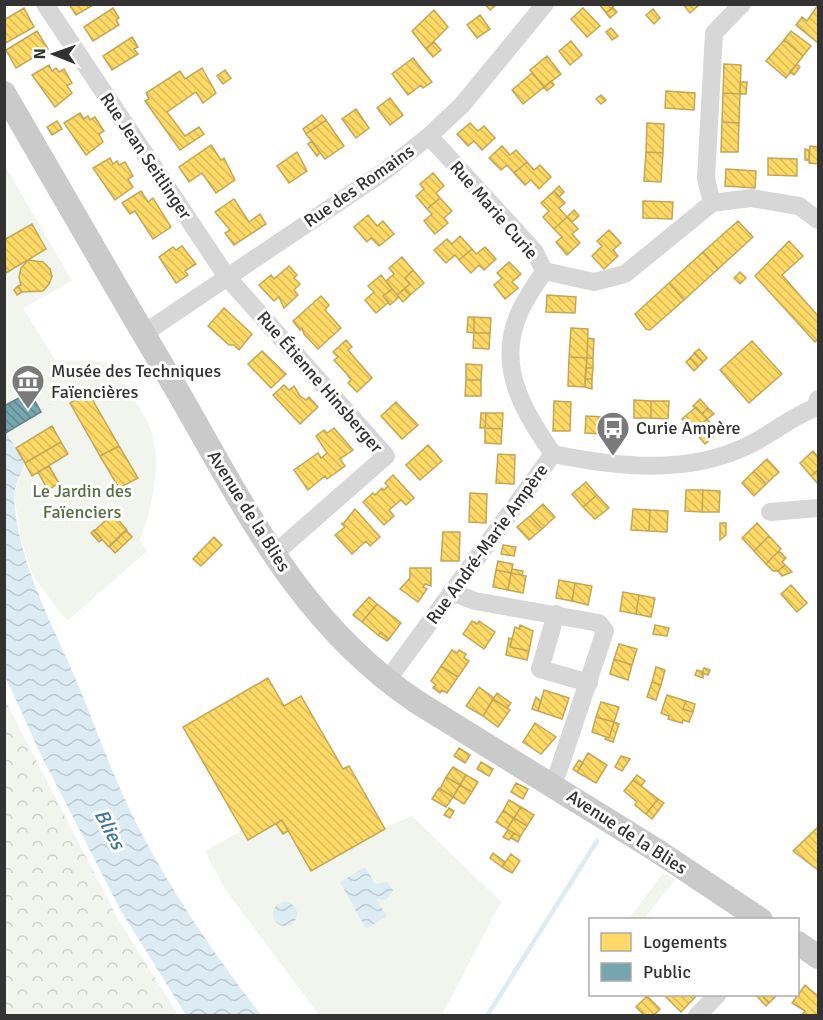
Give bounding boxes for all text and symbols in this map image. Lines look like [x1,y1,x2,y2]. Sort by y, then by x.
north arrow [24,24,84,84]
text: N [30,48,50,59]
street label: Rue Jean Seitlinger [95,88,197,224]
street label: Rue des Romains [300,140,418,232]
street label: Rue Marie Curie [445,156,543,264]
street label: Rue Étienne Hinsberger [252,306,388,458]
place label: Musée des Techniques Faïencières [51,360,221,403]
museum icon: Musée des Techniques Faïencières [10,363,46,410]
bus stop icon: Curie Ampère [595,410,631,457]
place label: Curie Ampère [636,417,741,439]
street label: Avenue de la Blies [203,446,295,576]
street label: Rue André-Marie Ampère [421,460,553,628]
park label: Le Jardin des Faïenciers [32,480,132,523]
street label: Avenue de la Blies [563,785,691,879]
water label: Blies [89,805,132,856]
legend [589,918,799,996]
text: Logements [643,931,727,953]
text: Public [643,961,691,983]

